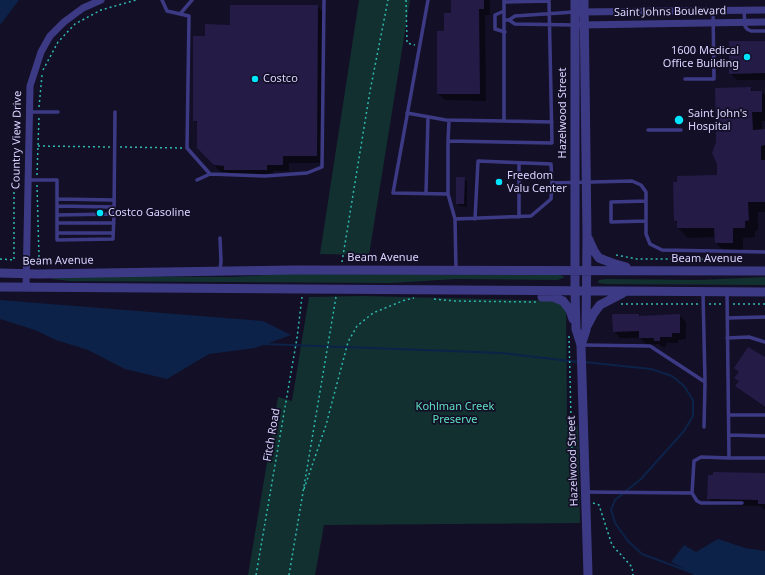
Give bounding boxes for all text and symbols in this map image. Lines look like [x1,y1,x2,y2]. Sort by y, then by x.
street label: Saint Johns Boulevard [614,4,726,20]
place label: 1600 Medical Office Building [663,44,739,70]
marker: 1600 Medical Office Building [742,52,752,62]
street label: Hazelwood Street [556,68,570,158]
place label: Costco [263,72,298,86]
marker: Costco [250,74,260,84]
street label: Country View Drive [10,91,24,189]
place label: Saint John's Hospital [688,107,747,133]
marker: Saint John's Hospital [673,114,685,126]
place label: Freedom Valu Center [507,169,567,195]
marker: Freedom Valu Center [494,177,504,187]
place label: Costco Gasoline [108,206,190,220]
marker: Costco Gasoline [95,208,105,218]
street label: Beam Avenue [347,251,419,265]
street label: Beam Avenue [671,252,743,266]
street label: Beam Avenue [22,254,94,268]
park label: Kohlman Creek Preserve [416,400,494,426]
street label: Fitch Road [261,407,283,463]
street label: Hazelwood Street [565,415,581,507]

